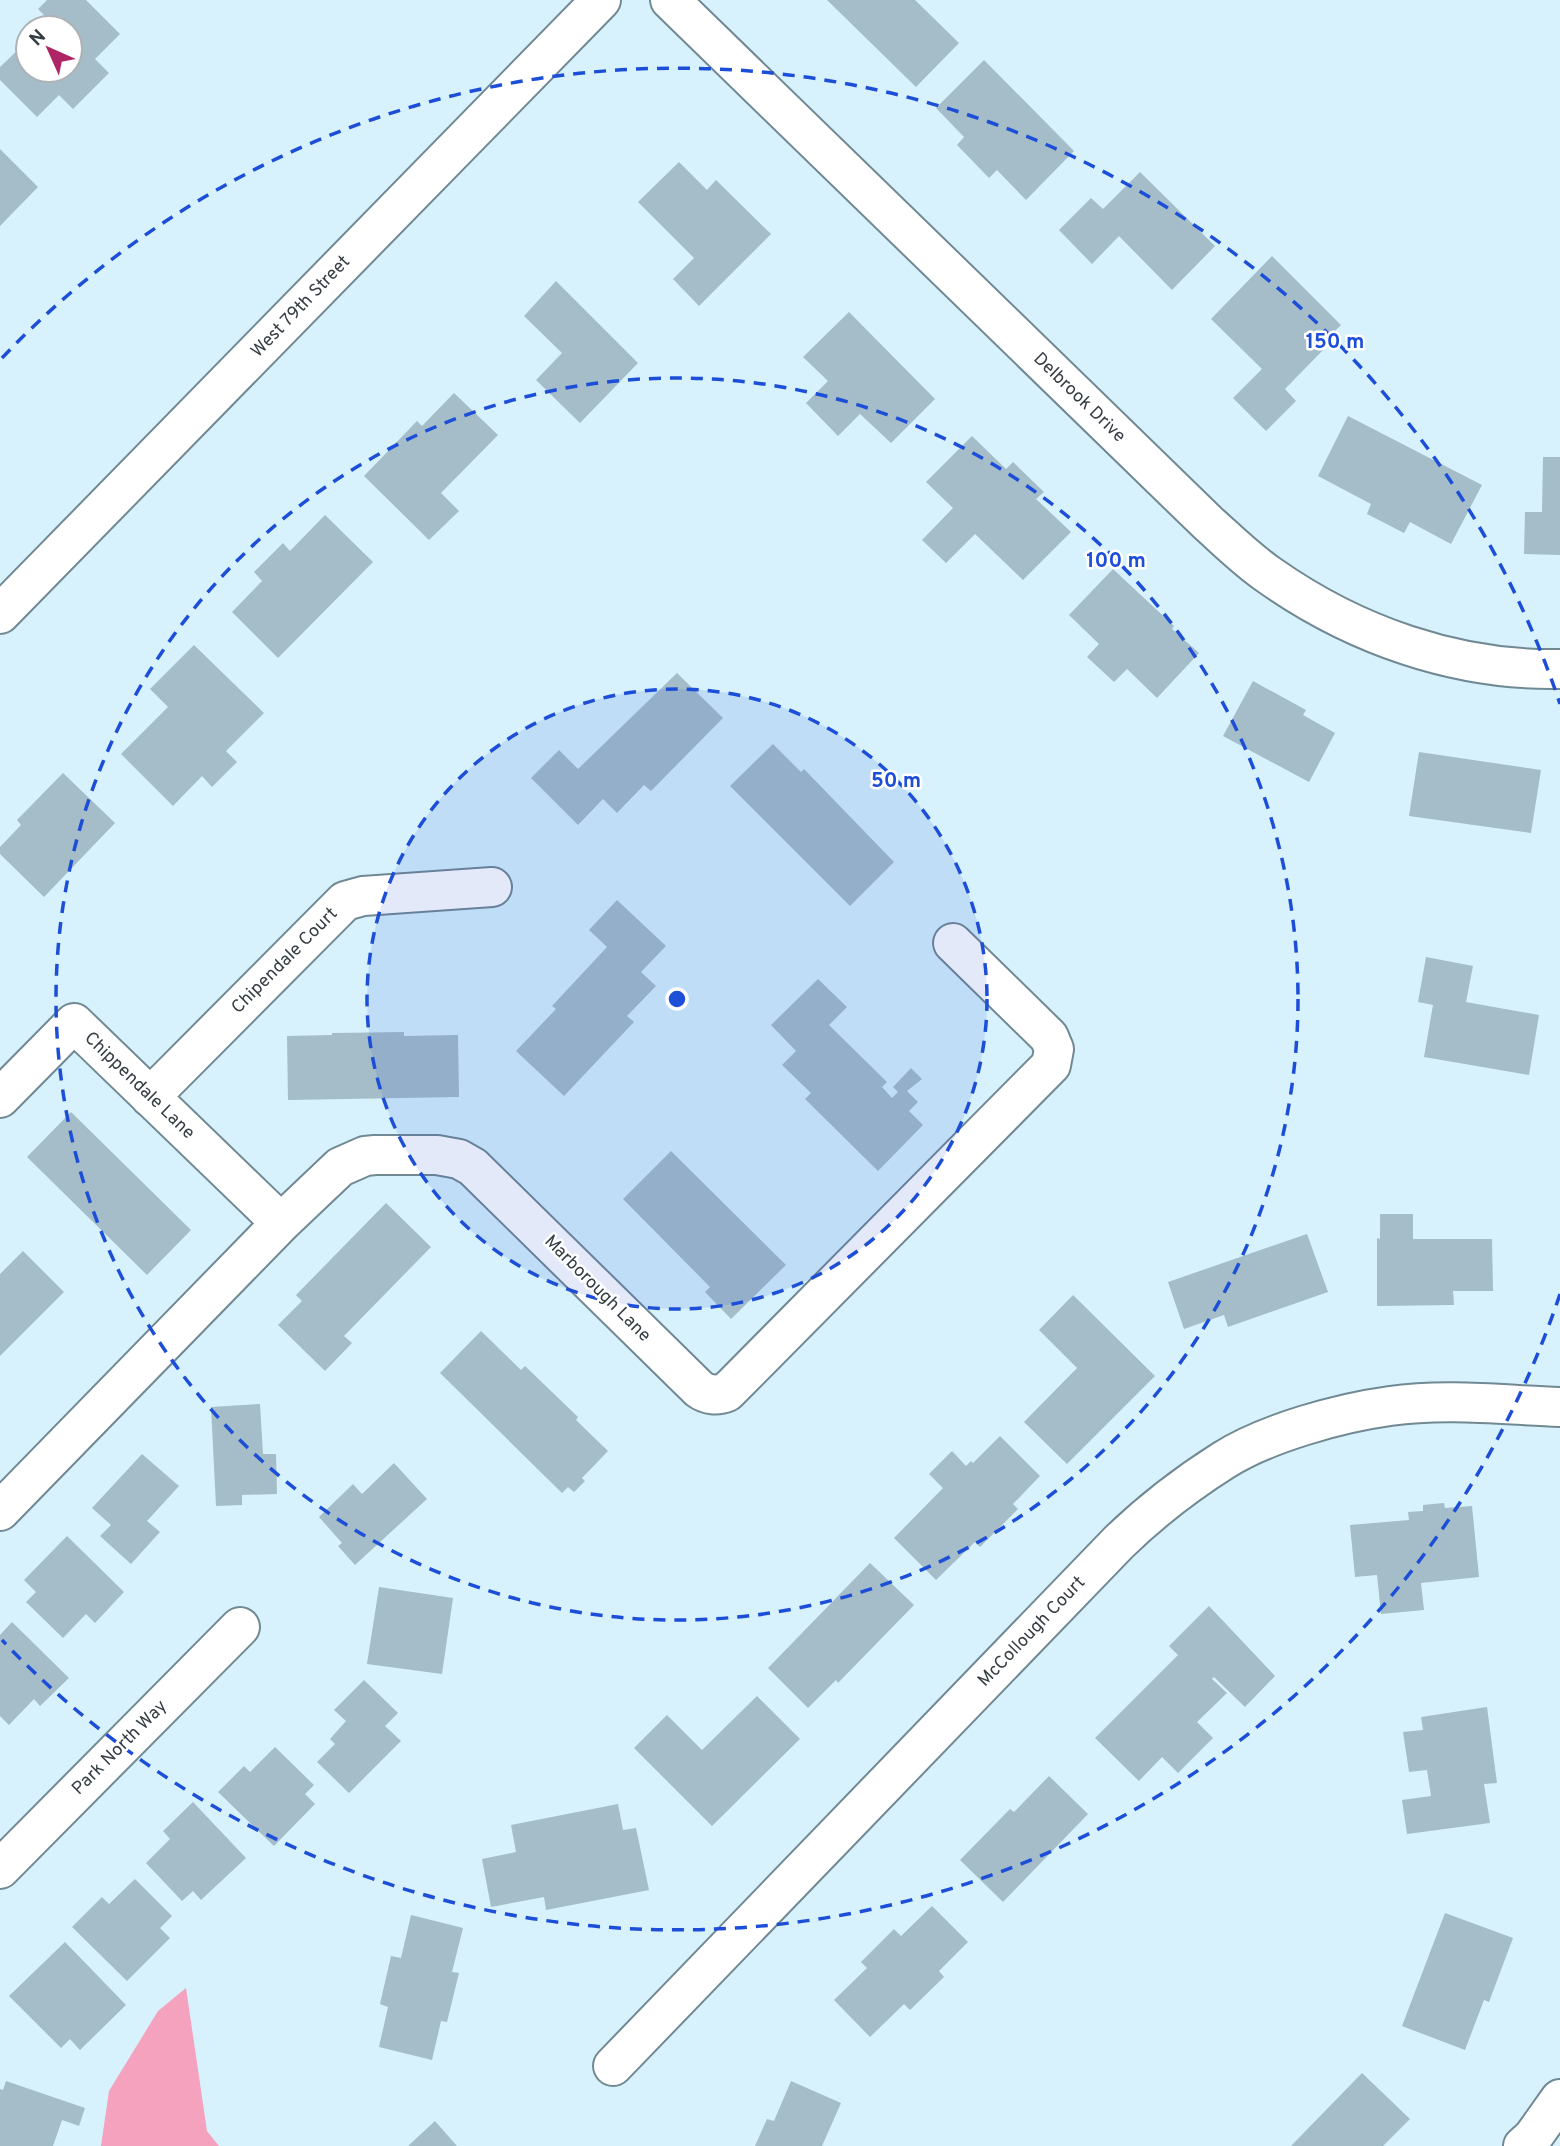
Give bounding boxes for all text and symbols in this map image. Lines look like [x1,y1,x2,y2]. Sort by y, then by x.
north arrow [14,14,84,84]
text: N [25,25,52,52]
street label: West 79th Street [246,251,356,363]
text: 150 m [1306,329,1364,356]
street label: Delbrook Drive [1028,348,1130,448]
text: 100 m [1086,548,1146,575]
text: 50 m [871,768,921,795]
street label: Chipendale Court [227,903,343,1019]
centre of rings [665,987,689,1011]
street label: Chippendale Lane [79,1027,199,1145]
street label: Marborough Lane [539,1231,655,1347]
street label: McCollough Court [973,1572,1091,1692]
street label: Park North Way [68,1696,172,1800]

